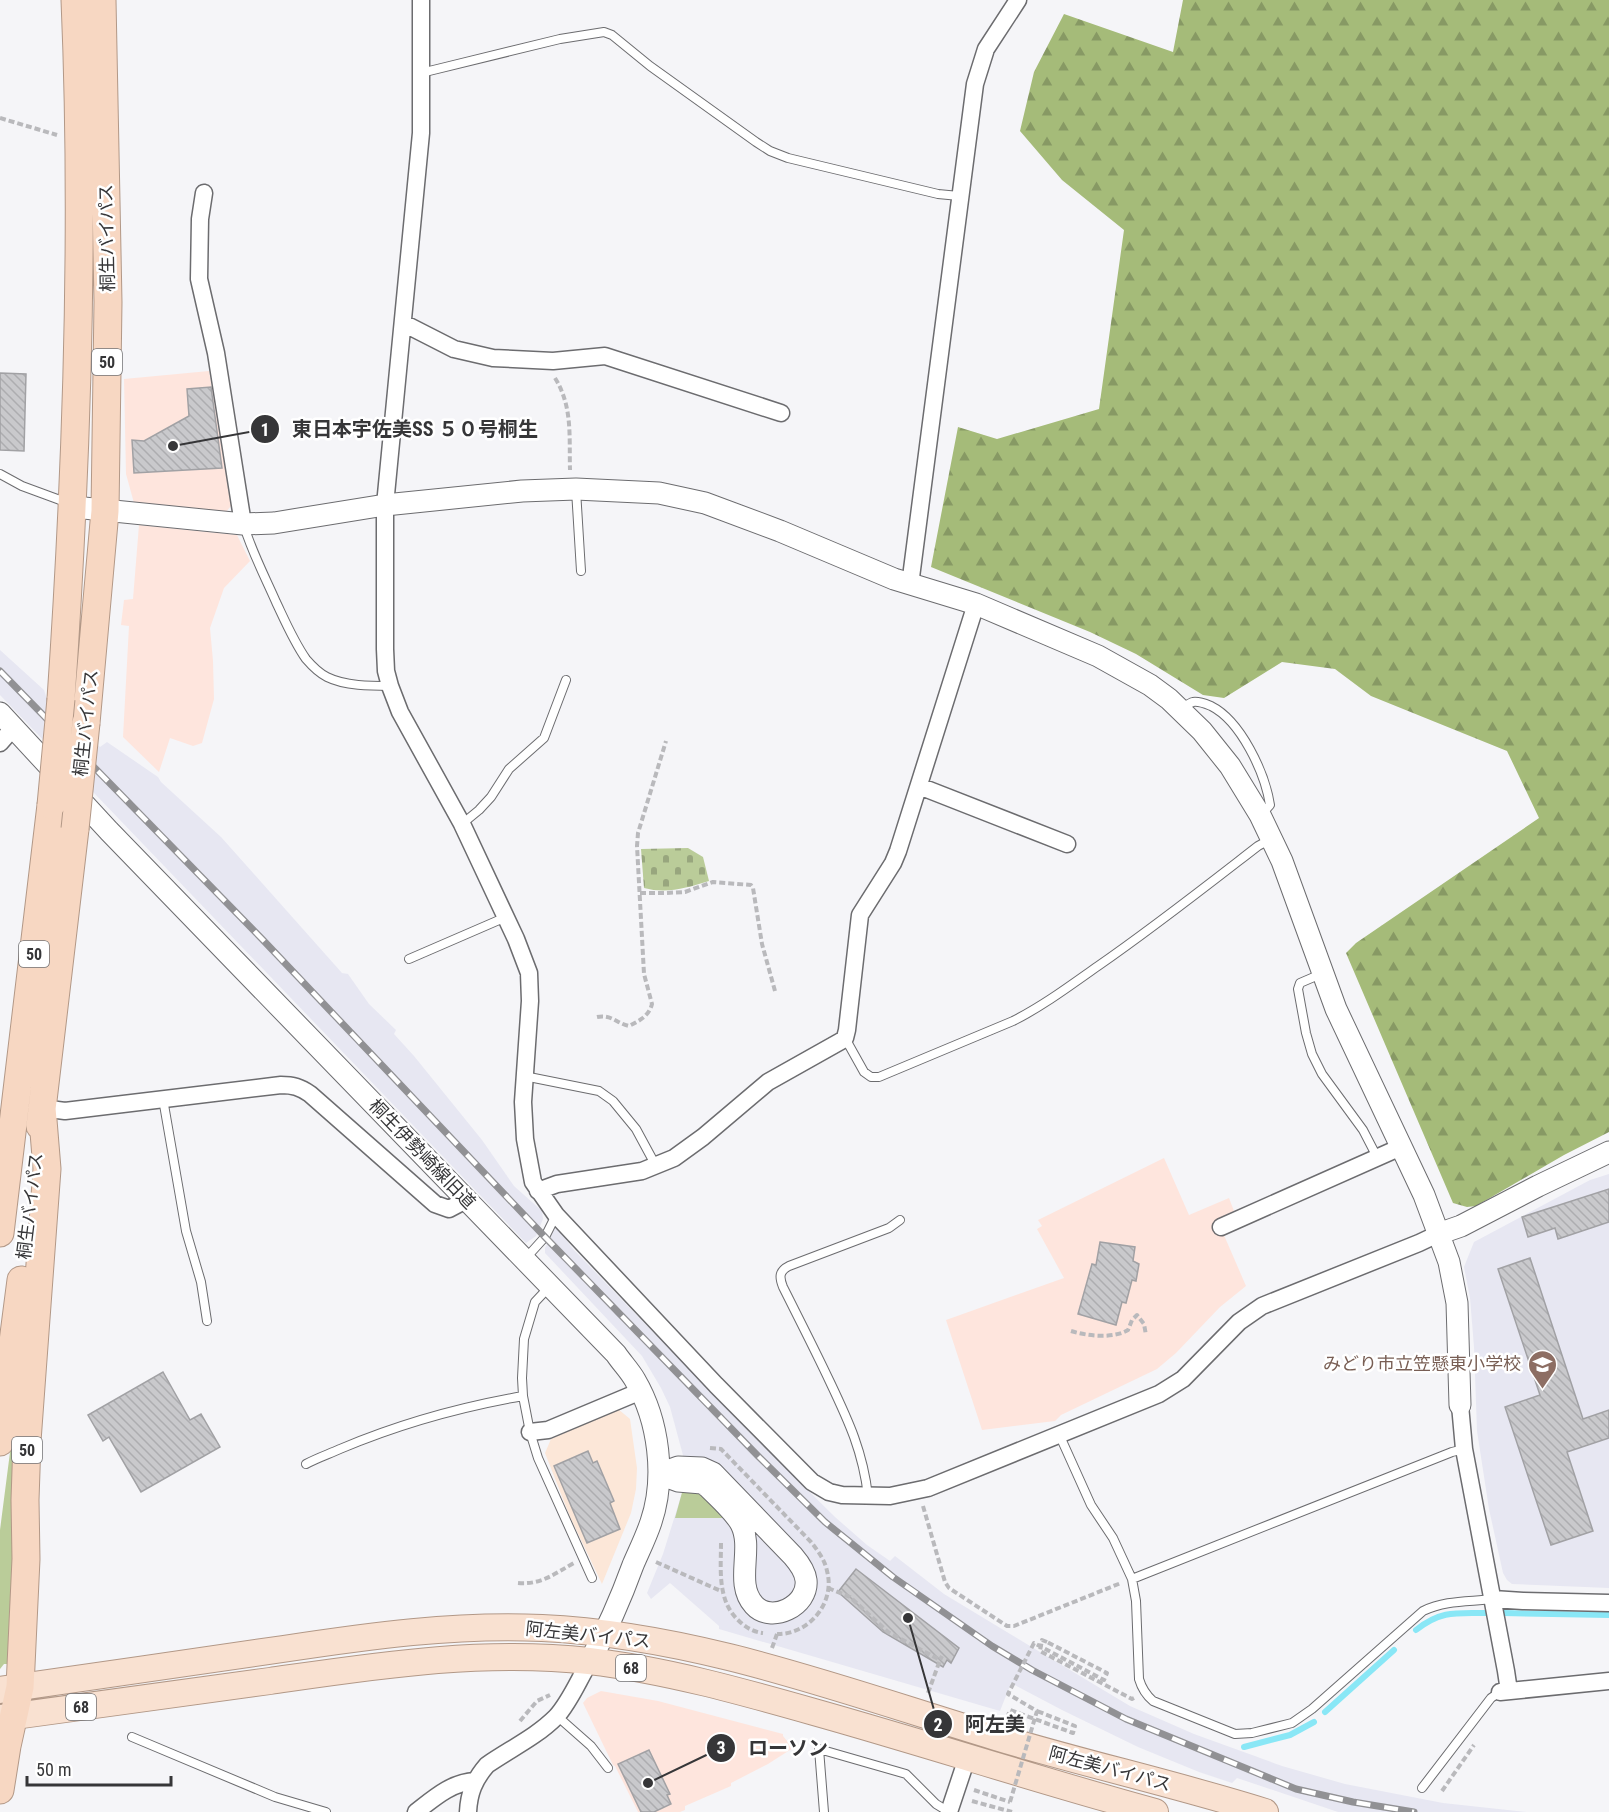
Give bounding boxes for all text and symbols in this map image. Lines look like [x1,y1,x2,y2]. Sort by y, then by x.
street label: 桐生バイパス [95,184,118,292]
road number: 50 [92,349,122,375]
callout: 東日本宇佐美SS ５０号桐生 [250,410,550,448]
text: 東日本宇佐美SS ５０号桐生 [292,417,538,441]
text: 1 [260,419,270,440]
street label: 桐生バイパス [69,668,102,778]
road number: 50 [19,941,49,967]
street label: 桐生伊勢崎線旧道 [365,1095,480,1213]
street label: 桐生バイパス [13,1151,46,1261]
school or university icon: みどり市立笠懸東小学校 [1526,1348,1558,1390]
place label: みどり市立笠懸東小学校 [1323,1353,1521,1374]
road number: 50 [12,1437,42,1463]
street label: 阿左美バイパス [524,1617,652,1652]
road number: 68 [616,1655,646,1681]
road number: 68 [66,1694,96,1720]
callout: 阿左美 [923,1705,1037,1743]
text: 阿左美 [965,1712,1025,1736]
text: 2 [933,1714,943,1735]
callout: ローソン [706,1729,840,1767]
text: ローソン [748,1736,828,1760]
text: 3 [716,1737,726,1758]
street label: 阿左美バイパス [1047,1742,1174,1795]
scale bar [27,1749,171,1787]
text: 50 m [36,1759,71,1780]

